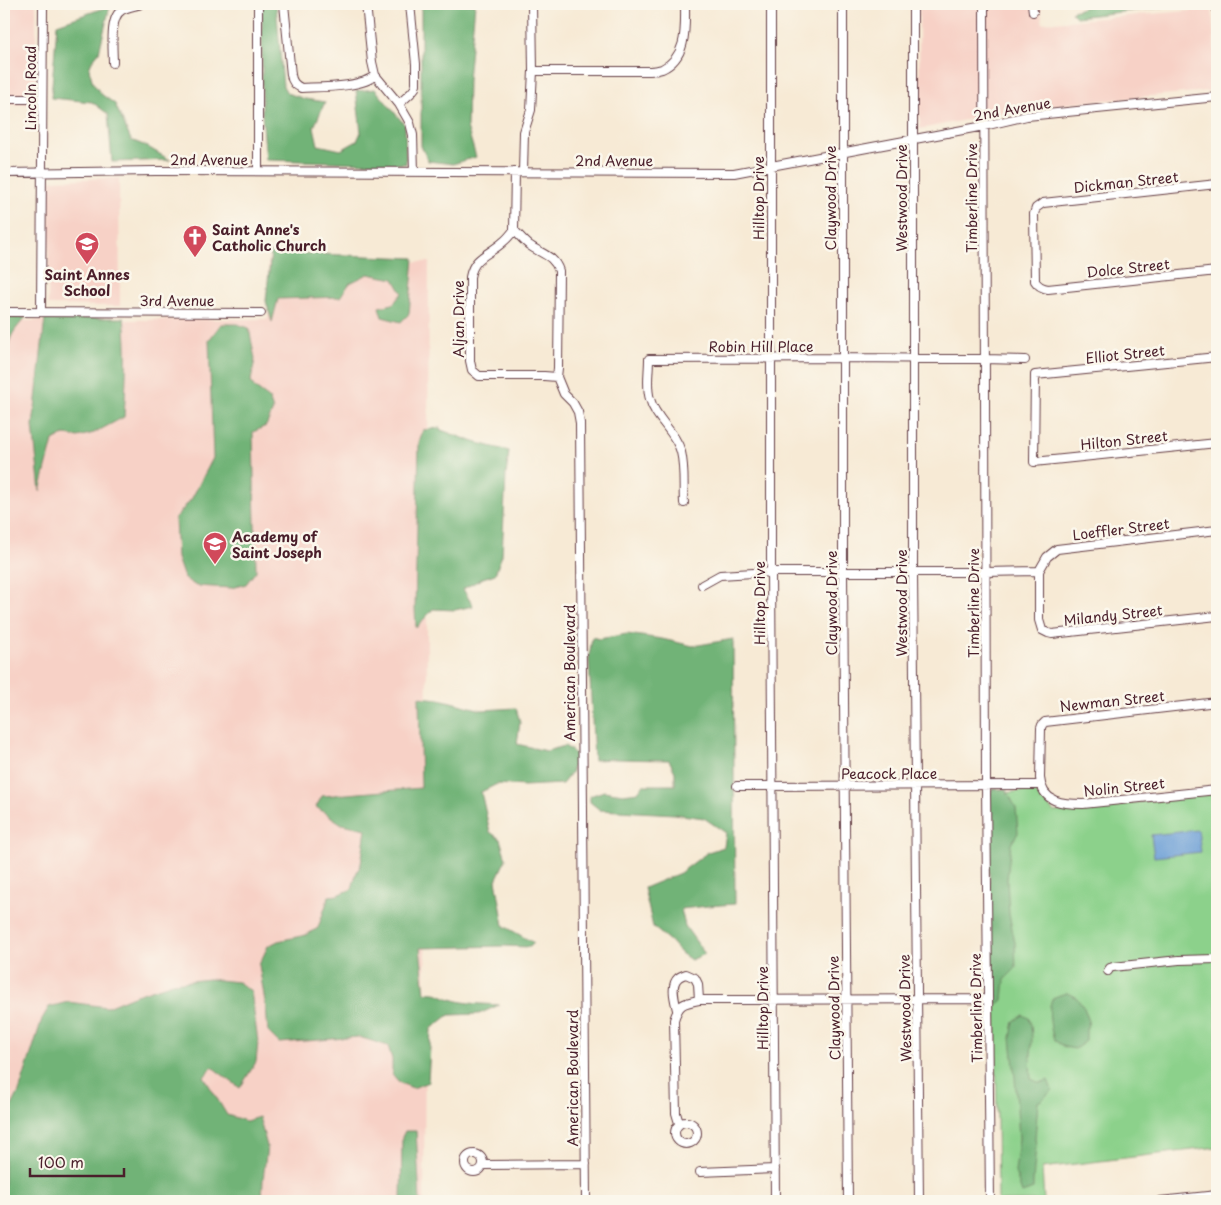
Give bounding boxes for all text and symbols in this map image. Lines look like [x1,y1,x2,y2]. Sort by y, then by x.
street label: Lincoln Road [20,46,41,130]
street label: 2nd Avenue [972,92,1053,126]
street label: Timberline Drive [961,143,982,253]
street label: Westwood Drive [891,144,912,252]
street label: Claywood Drive [820,146,841,250]
street label: 2nd Avenue [170,149,248,170]
street label: 2nd Avenue [575,150,653,171]
street label: Hilltop Drive [748,156,769,240]
street label: Dickman Street [1073,166,1180,198]
place label: Saint Anne's Catholic Church [212,219,326,256]
church icon: Saint Anne's Catholic Church [182,224,208,258]
school or university icon: Saint Annes School [74,231,100,265]
street label: Dolce Street [1085,253,1171,283]
place label: Saint Annes School [44,264,130,301]
street label: Aljan Drive [448,280,469,358]
street label: 3rd Avenue [140,290,215,311]
street label: Robin Hill Place [709,336,813,357]
street label: Elliot Street [1084,339,1166,369]
street label: Hilton Street [1079,425,1169,455]
street label: Loeffler Street [1071,513,1171,545]
place label: Academy of Saint Joseph [231,526,322,563]
school or university icon: Academy of Saint Joseph [202,531,228,565]
street label: Timberline Drive [963,548,984,658]
street label: Westwood Drive [891,549,912,657]
street label: Claywood Drive [821,551,842,655]
street label: Hilltop Drive [749,561,770,645]
street label: Milandy Street [1062,599,1164,631]
street label: American Boulevard [559,604,580,741]
street label: Newman Street [1059,685,1165,717]
street label: Peacock Place [841,763,937,784]
street label: Nolin Street [1082,772,1166,802]
street label: Timberline Drive [965,953,987,1063]
street label: Westwood Drive [894,954,916,1062]
street label: Claywood Drive [823,955,845,1061]
street label: Hilltop Drive [752,966,773,1050]
street label: American Boulevard [562,1009,583,1146]
scale bar [30,1145,124,1177]
text: 100 m [38,1150,84,1173]

